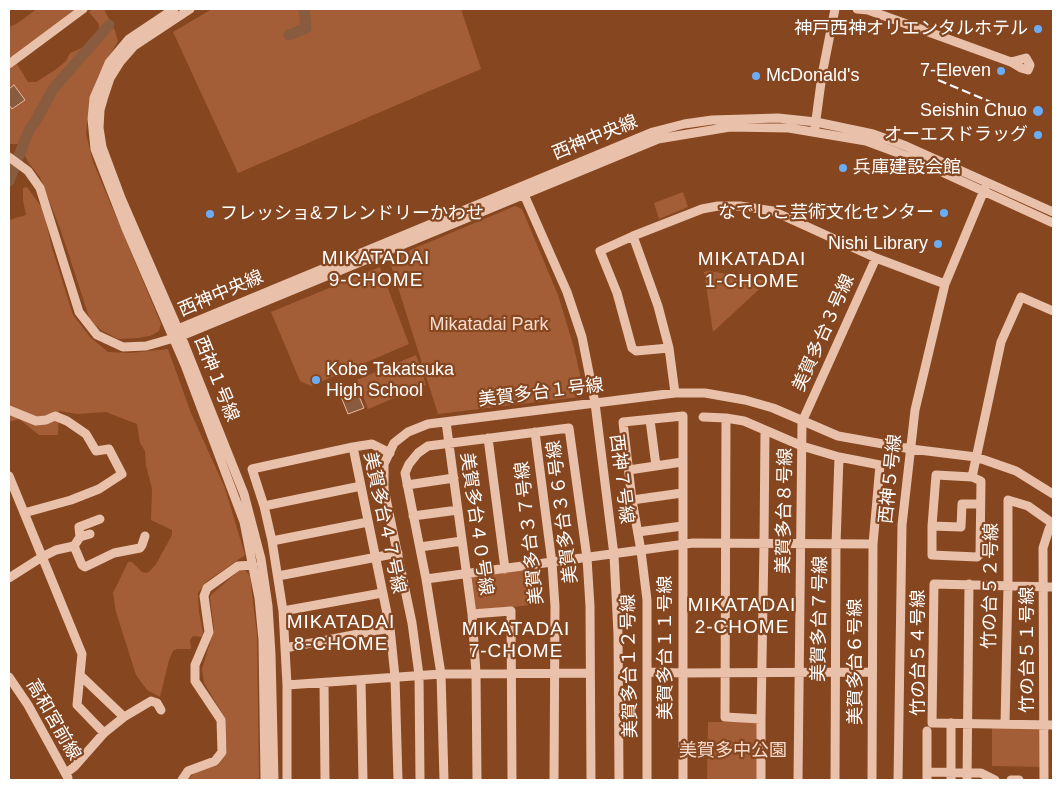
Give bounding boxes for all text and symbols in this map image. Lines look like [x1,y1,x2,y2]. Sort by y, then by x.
place label: 神戸西神オリエンタルホテル [794,18,1028,40]
marker: 神戸西神オリエンタルホテル [1032,23,1044,35]
place label: 7-Eleven [920,60,991,82]
place label: McDonald's [766,65,859,87]
marker: 7-Eleven [995,65,1007,77]
marker: McDonald's [750,70,762,82]
place label: Seishin Chuo [920,100,1027,122]
marker: Seishin Chuo [1031,104,1045,118]
street label: 西神中央線 [549,111,641,165]
place label: オーエスドラッグ [884,124,1028,146]
marker: オーエスドラッグ [1032,129,1044,141]
place label: 兵庫建設会館 [853,157,961,179]
marker: 兵庫建設会館 [837,162,849,174]
place label: なでしこ芸術文化センター [718,202,934,224]
place label: フレッショ&フレンドリーかわせ [220,203,484,225]
marker: なでしこ芸術文化センター [938,207,950,219]
marker: フレッショ&フレンドリーかわせ [204,208,216,220]
place label: Nishi Library [828,233,928,255]
marker: Nishi Library [932,238,944,250]
district label: MIKATADAI 9-CHOME [321,248,431,292]
district label: MIKATADAI 1-CHOME [697,249,807,293]
street label: 西神中央線 [175,266,267,322]
street label: 美賀多台３号線 [789,271,859,395]
park label: Mikatadai Park [429,314,549,336]
street label: 西神１号線 [189,333,243,425]
place label: Kobe Takatsuka High School [326,359,454,402]
marker: Kobe Takatsuka High School [310,374,322,386]
street label: 美賀多台１号線 [477,375,605,411]
street label: 西神７号線 [605,433,637,525]
street label: 西神５号線 [876,433,906,525]
street label: 美賀多台３６号線 [544,439,582,585]
street label: 美賀多台８号線 [773,448,797,574]
street label: 美賀多台４７号線 [358,450,410,596]
street label: 美賀多台４０号線 [455,451,497,597]
street label: 美賀多台３７号線 [512,460,548,606]
street label: 竹の台５２号線 [979,523,1003,649]
street label: 美賀多台７号線 [808,556,832,682]
street label: 美賀多台１１号線 [655,576,677,720]
street label: 竹の台５１号線 [1017,587,1039,713]
street label: 竹の台５４号線 [908,590,930,716]
street label: 美賀多台１２号線 [618,594,642,738]
district label: MIKATADAI 2-CHOME [687,595,797,639]
street label: 美賀多台６号線 [845,599,867,725]
district label: MIKATADAI 8-CHOME [286,612,396,656]
district label: MIKATADAI 7-CHOME [461,619,571,663]
street label: 高和宮前線 [21,676,85,764]
park label: 美賀多中公園 [679,740,787,762]

